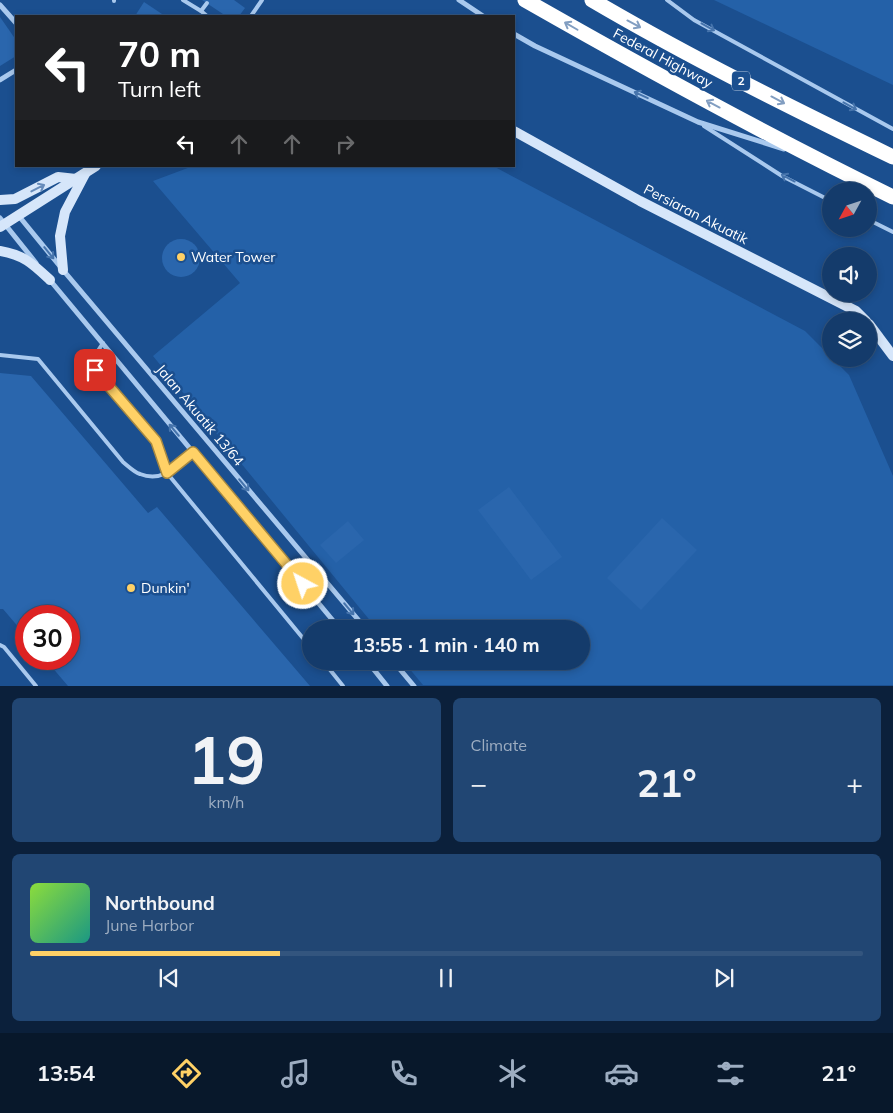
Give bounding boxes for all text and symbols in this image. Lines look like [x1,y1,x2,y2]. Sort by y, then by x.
one-way arrow [626,20,641,29]
one-way arrow [564,21,578,31]
one-way arrow [700,23,714,33]
street label: Federal Highway [610,24,716,92]
text: 70 m [118,32,201,76]
icon: left [35,35,100,100]
road number: 2 [732,72,750,90]
text: Turn left [118,75,201,103]
one-way arrow [634,90,649,99]
one-way arrow [770,95,785,105]
one-way arrow [706,99,721,109]
one-way arrow [842,102,857,111]
icon: left [172,130,200,158]
icon: ahead [225,130,253,158]
icon: ahead [278,130,306,158]
icon: right [331,130,359,158]
one-way arrow [781,173,796,182]
street label: Persiaran Akuatik [641,180,752,248]
north arrow [822,182,878,238]
map controls [822,182,877,367]
one-way arrow [30,183,45,193]
one-way arrow [44,246,55,259]
button: sound [822,247,877,302]
place label: Water Tower [191,248,276,266]
marker: Water Tower [175,251,187,263]
button: layers [822,312,877,367]
pin [74,349,116,391]
icon: arrive [81,356,109,384]
street label: Jalan Akuatik 13/64 [152,360,248,470]
one-way arrow [169,423,180,436]
one-way arrow [238,478,250,491]
position arrow [276,557,328,609]
place label: Dunkin' [141,579,190,597]
marker: Dunkin' [125,582,137,594]
one-way arrow [343,602,355,615]
speed limit sign: 30 [15,605,80,670]
text: 13:55 · 1 min · 140 m [352,633,540,657]
text: 19 [187,719,265,800]
text: Climate [471,735,527,755]
text: 21° [637,759,697,807]
text: − [471,766,487,801]
text: + [846,766,863,801]
text: km/h [208,792,244,812]
text: Northbound [105,891,215,915]
text: June Harbor [105,915,194,935]
icon: previous [155,964,183,992]
icon: pause [432,964,460,992]
icon: next [710,964,738,992]
icon: directions [169,1056,204,1091]
icon: music [278,1056,313,1091]
icon: phone [386,1056,421,1091]
icon: climate [495,1056,530,1091]
icon: car [604,1056,639,1091]
icon: filters [713,1056,748,1091]
text: 13:54 [37,1059,95,1087]
text: 21° [821,1059,856,1087]

